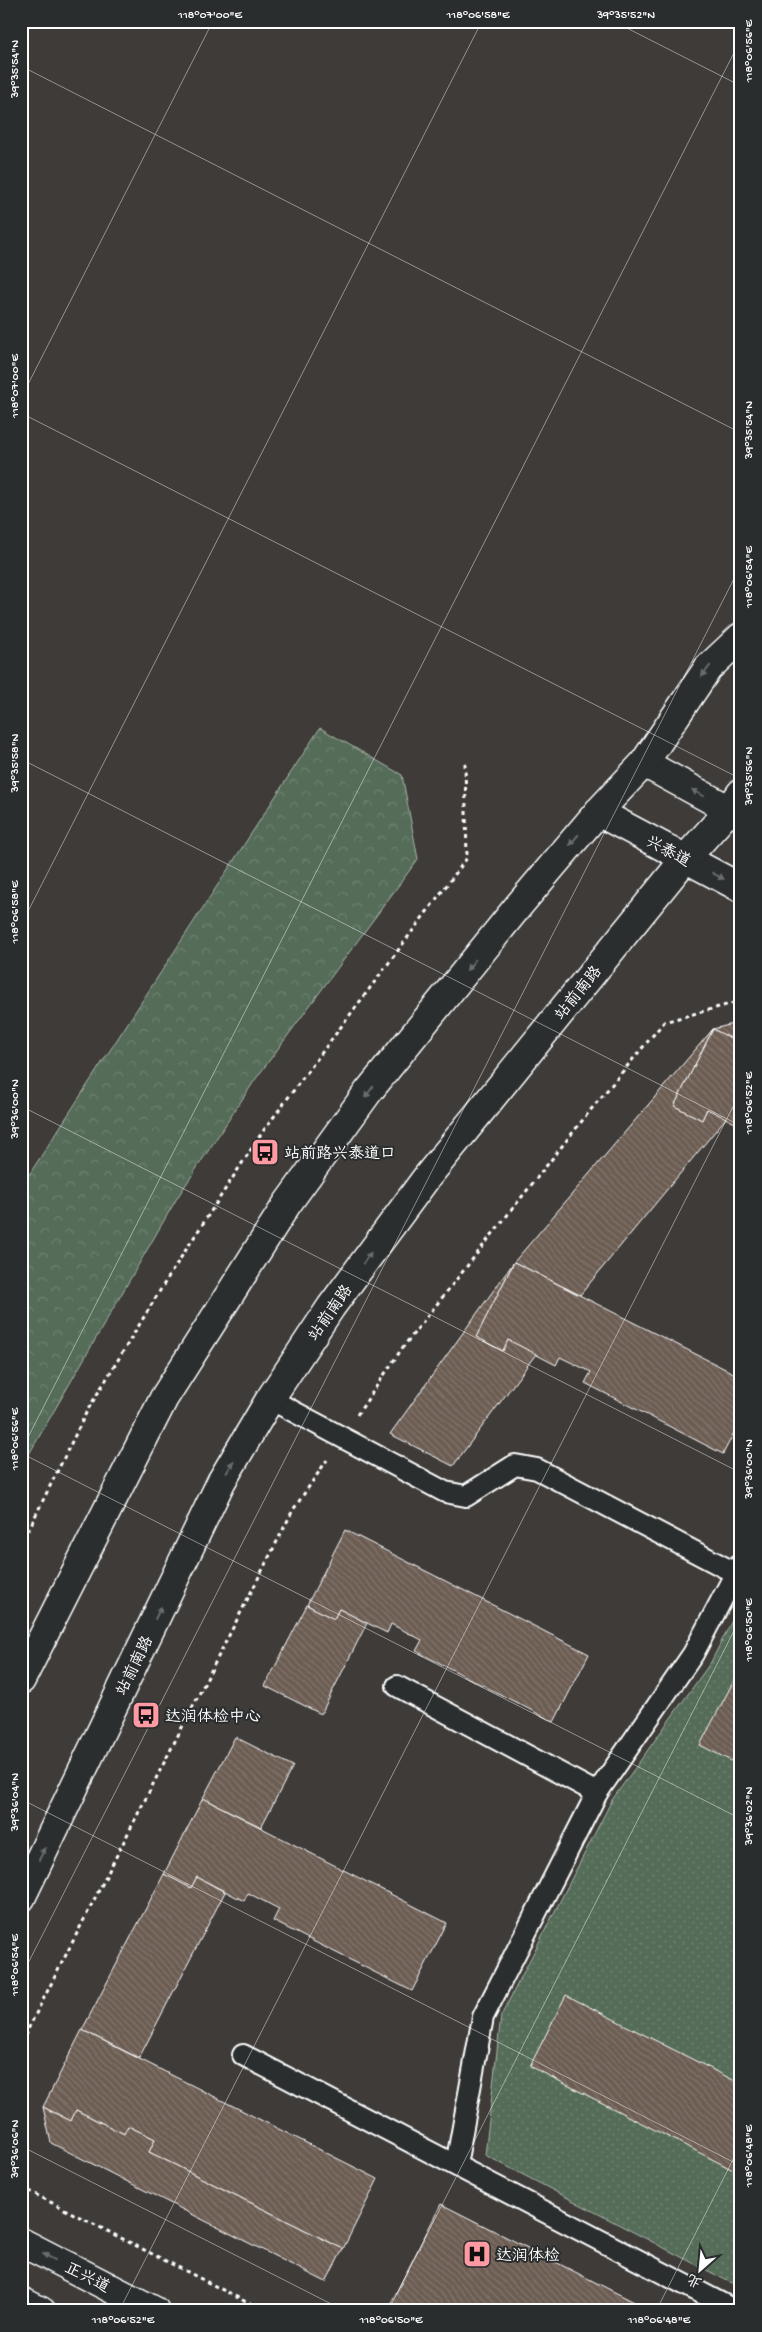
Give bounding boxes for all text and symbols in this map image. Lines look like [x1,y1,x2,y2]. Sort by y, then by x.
text: 118°07'00"E [177,9,242,23]
text: 118°06'58"E [446,9,510,23]
text: 39°35'52"N [596,9,655,23]
text: 118°06'56"E [743,19,757,83]
text: 39°35'54"N [9,40,23,99]
text: 118°07'00"E [9,354,23,419]
text: 39°35'54"N [743,401,757,460]
text: 118°06'54"E [743,545,757,609]
one-way arrow [701,664,712,677]
text: 39°35'58"N [9,733,23,793]
text: 39°35'56"N [743,747,757,806]
one-way arrow [691,788,705,797]
street label: 兴泰道 [642,832,694,873]
one-way arrow [569,833,580,846]
one-way arrow [711,872,725,880]
text: 118°06'58"E [9,880,23,944]
one-way arrow [465,958,476,971]
street label: 站前南路 [551,962,607,1025]
text: 118°06'52"E [743,1071,757,1135]
text: 39°36'00"N [9,1079,23,1140]
one-way arrow [363,1085,374,1098]
bus stop icon: 站前路兴泰道口 [250,1137,280,1167]
place label: 站前路兴泰道口 [284,1144,396,1165]
one-way arrow [362,1251,372,1265]
street label: 站前南路 [304,1281,358,1346]
text: 118°06'56"E [9,1407,23,1471]
text: 39°36'00"N [743,1439,757,1500]
one-way arrow [225,1460,234,1473]
text: 118°06'50"E [743,1598,757,1663]
one-way arrow [154,1606,162,1620]
street label: 站前南路 [112,1633,159,1699]
bus stop icon: 达润体检中心 [131,1700,161,1730]
place label: 达润体检中心 [165,1707,261,1728]
text: 39°36'04"N [9,1773,23,1832]
text: 39°36'02"N [743,1787,757,1846]
one-way arrow [39,1847,47,1861]
text: 118°06'54"E [9,1933,23,1997]
text: 39°36'06"N [9,2119,23,2179]
text: 118°06'48"E [743,2124,757,2188]
hospital icon: 达润体检 [462,2239,492,2269]
north arrow [674,2244,724,2294]
place label: 达润体检 [496,2246,560,2267]
one-way arrow [42,2253,56,2261]
street label: 正兴道 [61,2259,113,2298]
text: 北 [685,2269,705,2290]
text: 118°06'52"E [91,2314,155,2328]
text: 118°06'50"E [358,2314,423,2328]
text: 118°06'48"E [627,2314,691,2328]

